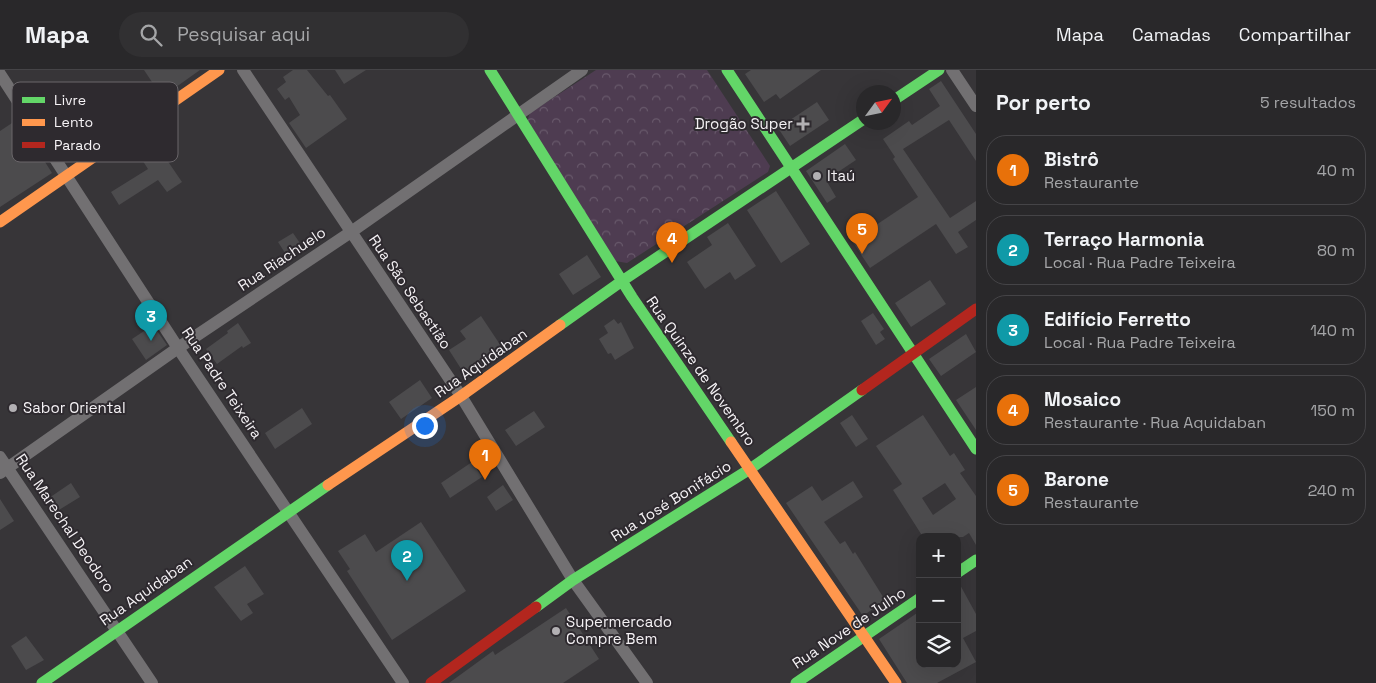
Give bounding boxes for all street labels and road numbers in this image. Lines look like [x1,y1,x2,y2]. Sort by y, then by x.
street label: Rua Riachuelo [234,222,329,295]
street label: Rua São Sebastião [365,231,456,353]
street label: Rua Quinze de Novembro [642,292,760,449]
street label: Rua Padre Teixeira [178,323,267,442]
street label: Rua Aquidaban [431,324,531,402]
street label: Rua Marechal Deodoro [12,450,119,596]
street label: Rua José Bonifácio [607,456,734,545]
street label: Rua Aquidaban [96,552,196,630]
street label: Rua Nove de Julho [788,583,909,673]

